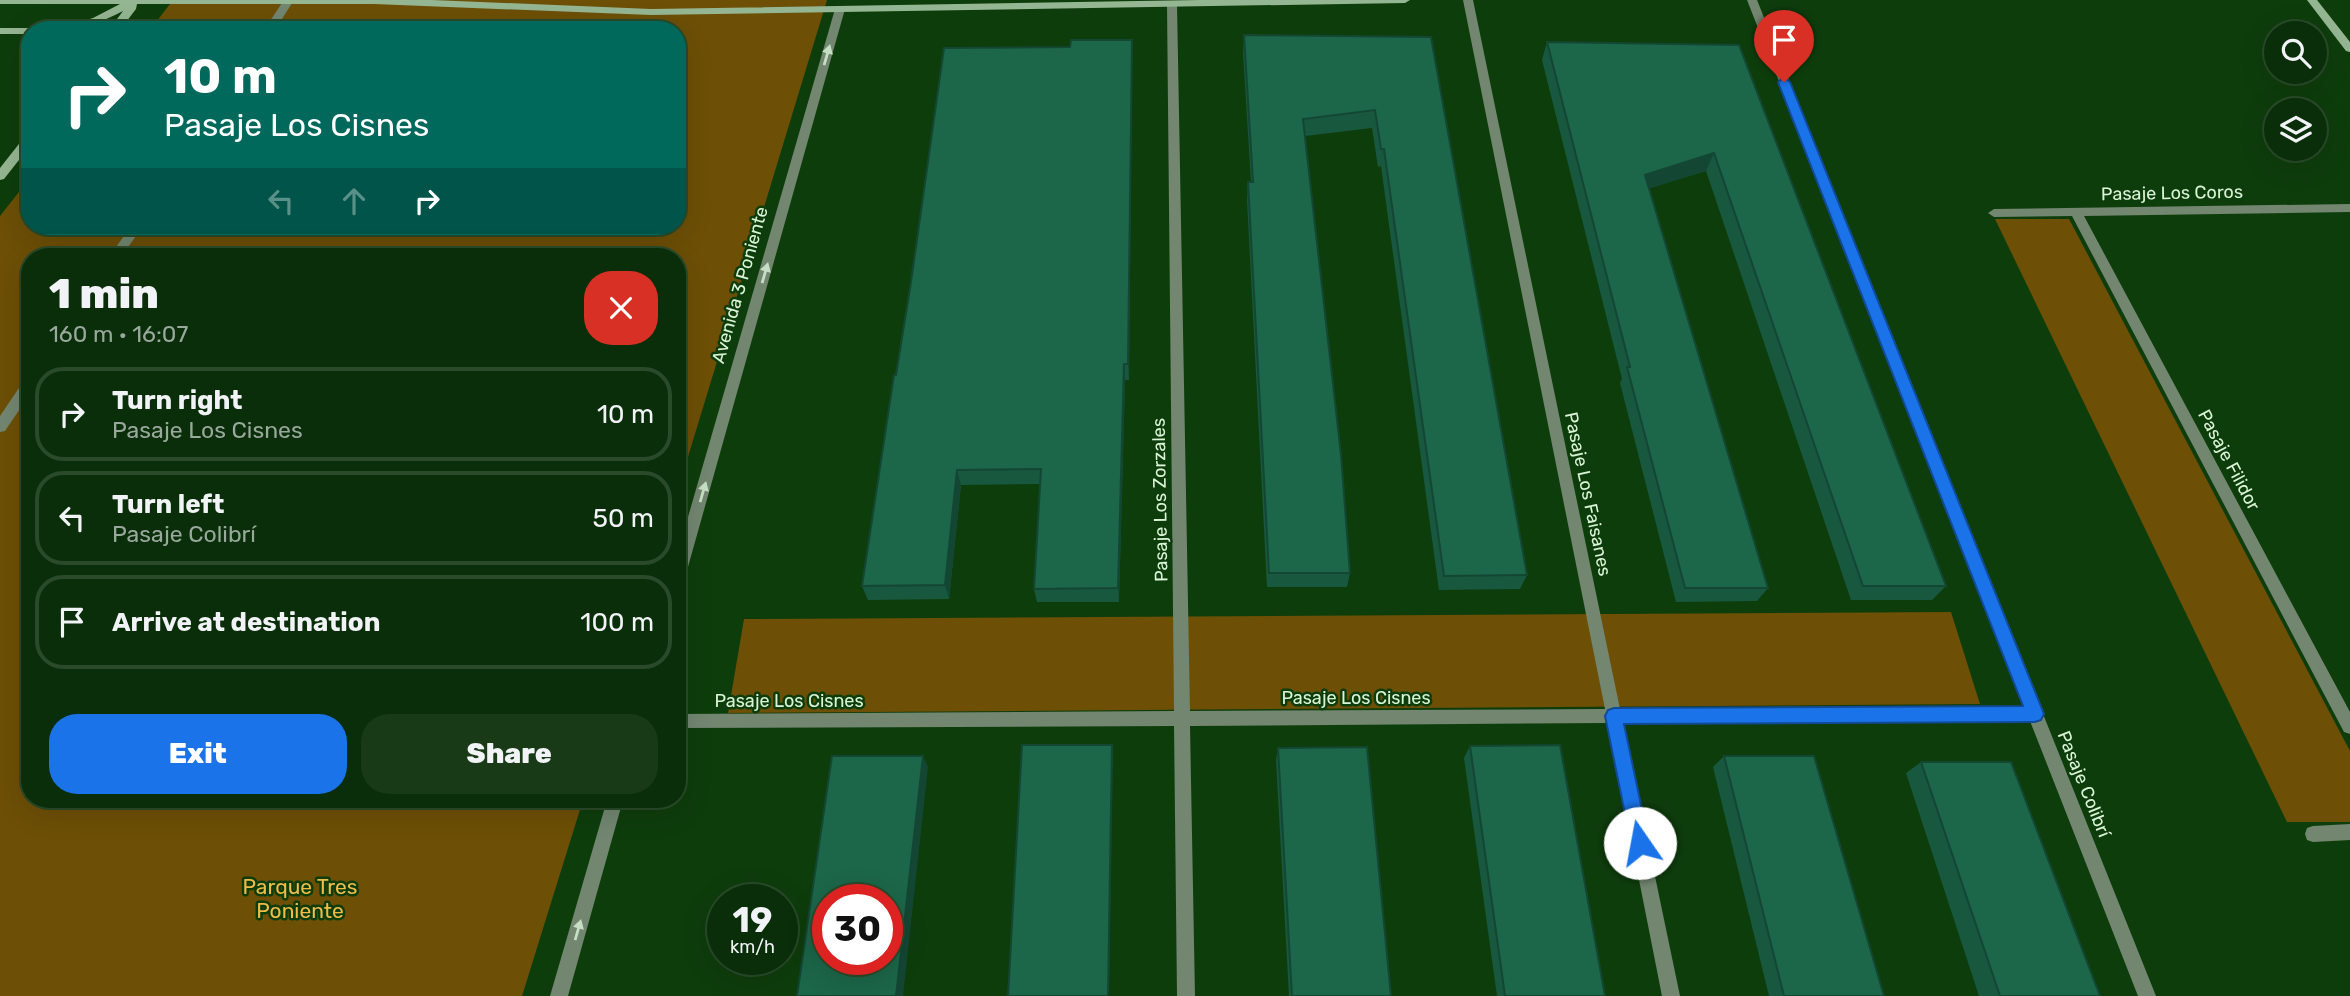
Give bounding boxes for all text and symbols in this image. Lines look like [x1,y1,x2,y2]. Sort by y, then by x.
pin [1754,10,1814,82]
icon: arrive [1765,21,1803,59]
map controls [2264,21,2327,161]
button: search [2264,21,2327,84]
one-way arrow [823,44,833,65]
text: 10 m [164,47,277,105]
icon: right [49,49,140,140]
button: layers [2264,98,2327,161]
text: Pasaje Los Cisnes [164,106,429,144]
street label: Pasaje Los Coros [2101,181,2243,205]
icon: left [262,182,300,220]
icon: ahead [335,182,373,220]
icon: right [408,182,446,220]
street label: Avenida 3 Poniente [707,204,773,366]
one-way arrow [760,262,771,284]
text: 1 min [49,269,159,319]
button: close [584,271,658,345]
text: 160 m · 16:07 [49,320,188,348]
text: Turn right [112,385,242,416]
icon: right [53,395,91,433]
text: 10 m [597,399,654,430]
street label: Pasaje Filidor [2193,406,2265,514]
street label: Pasaje Los Faisanes [1560,410,1616,578]
text: Pasaje Los Cisnes [112,416,303,444]
street label: Pasaje Los Zorzales [1148,418,1172,582]
one-way arrow [698,481,708,502]
text: Turn left [112,489,224,520]
icon: left [53,499,91,537]
text: 50 m [593,503,654,534]
text: Pasaje Colibrí [112,520,256,548]
icon: arrive [53,603,91,641]
text: Arrive at destination [112,607,380,638]
text: 100 m [580,607,654,638]
street label: Pasaje Los Cisnes [1281,687,1431,709]
street label: Pasaje Los Cisnes [714,690,864,712]
button: Exit [49,714,347,794]
button: Share [361,714,658,794]
street label: Pasaje Colibrí [2053,728,2116,842]
position arrow [1603,806,1677,880]
park label: Parque Tres Poniente [243,874,357,923]
speed limit sign: 30 [812,884,903,975]
text: 19 [733,899,772,941]
one-way arrow [573,920,583,941]
text: km/h [730,936,775,958]

